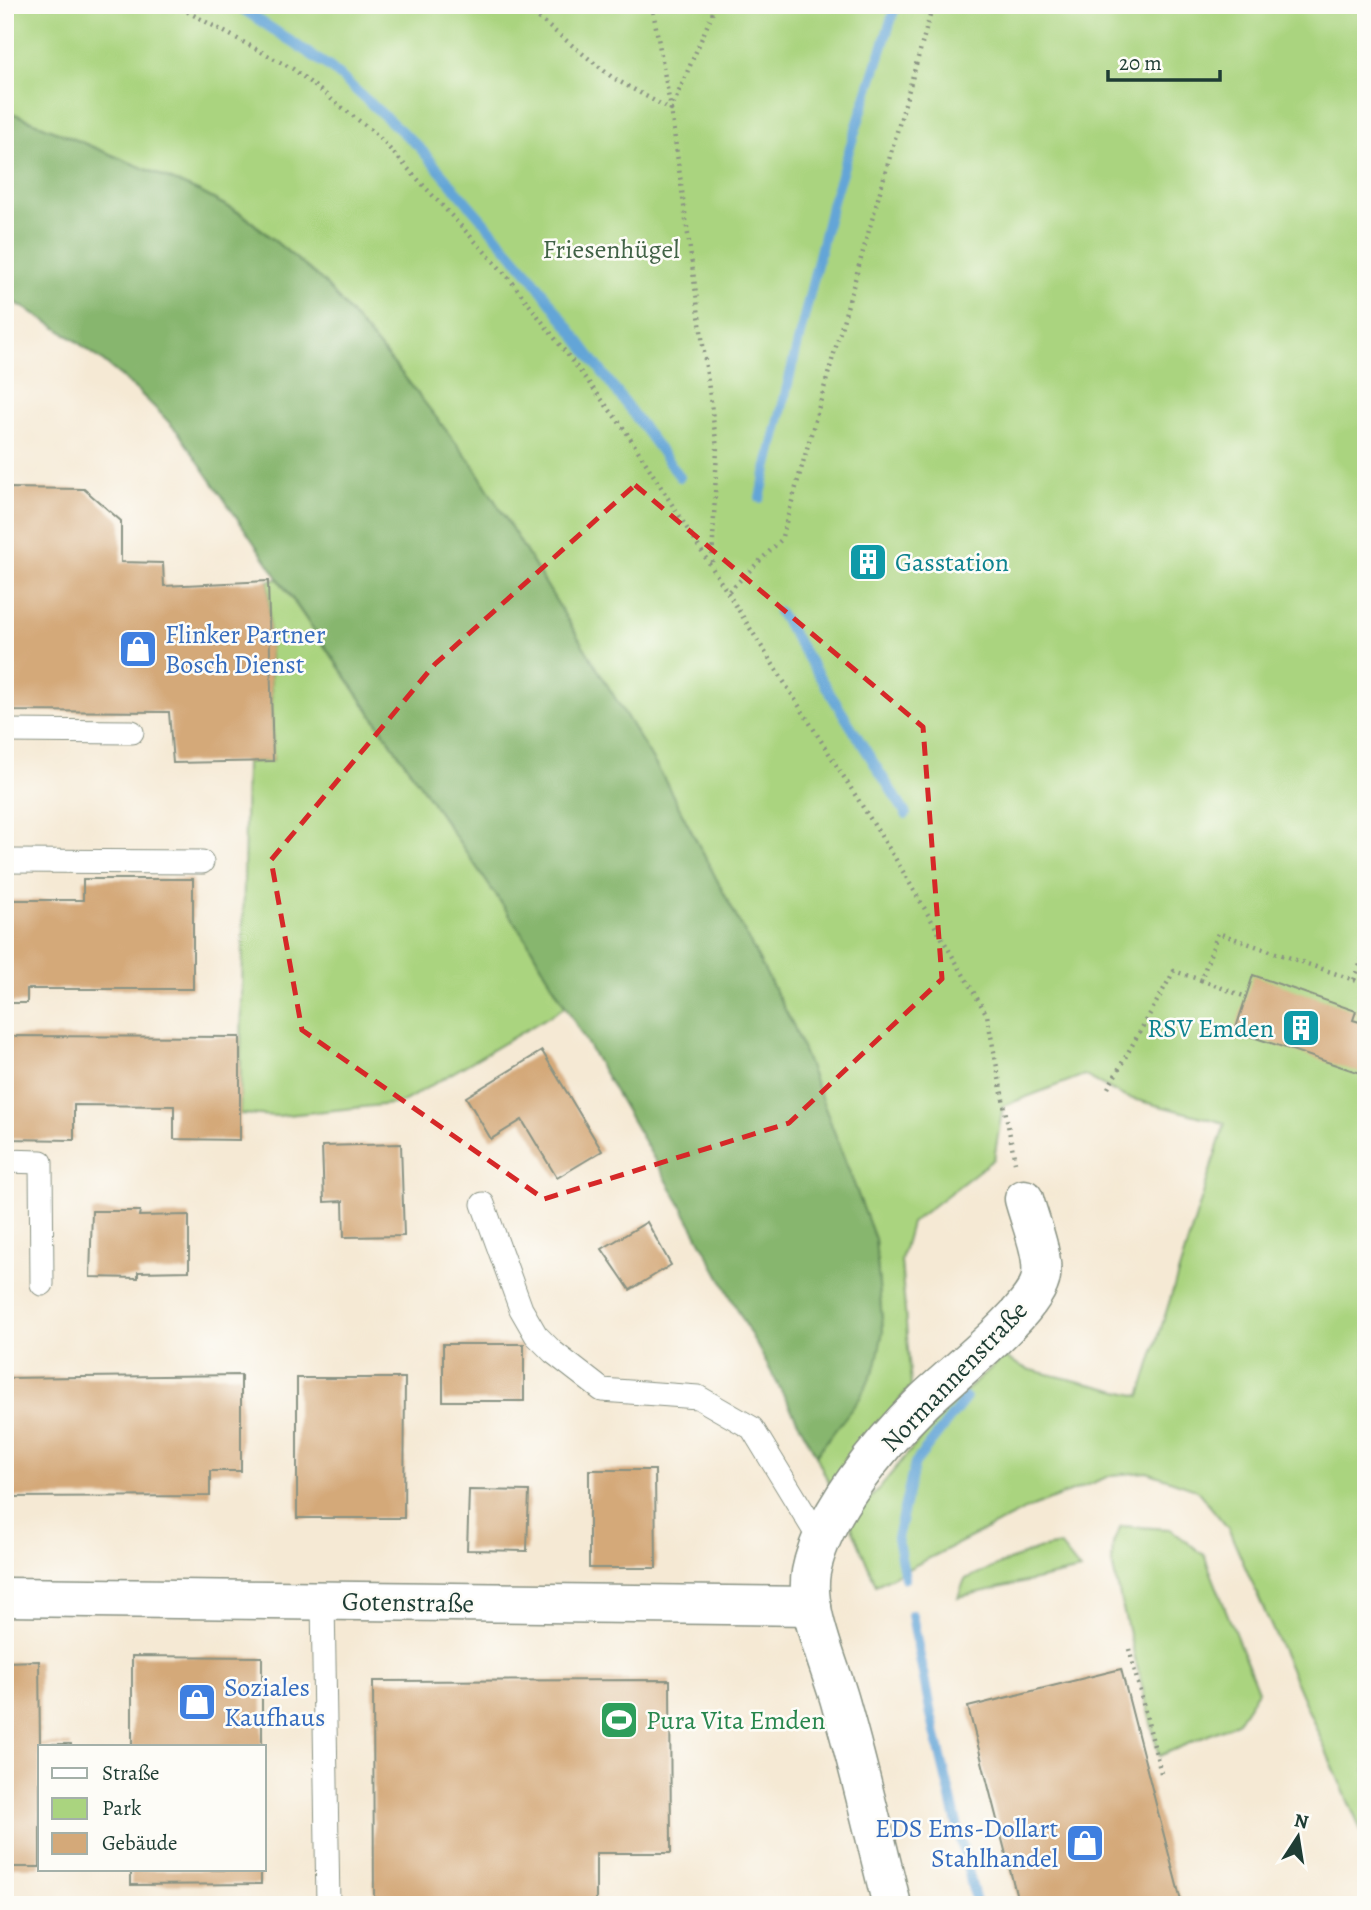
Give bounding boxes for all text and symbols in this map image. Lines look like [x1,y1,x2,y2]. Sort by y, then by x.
scale bar [1108,38,1220,82]
text: 20 m [1119,49,1162,77]
park label: Friesenhügel [542,232,680,267]
building icon: Gasstation [847,541,889,583]
place label: Gasstation [895,545,1009,580]
place label: Flinker Partner Bosch Dienst [165,617,326,682]
shop icon: Flinker Partner Bosch Dienst [117,628,159,670]
building icon: RSV Emden [1280,1007,1322,1049]
place label: RSV Emden [1147,1011,1274,1046]
street label: Normannenstraße [873,1293,1035,1459]
street label: Gotenstraße [342,1584,474,1621]
place label: Soziales Kaufhaus [224,1670,325,1735]
shop icon: Soziales Kaufhaus [176,1681,218,1723]
sports icon: Pura Vita Emden [598,1699,640,1741]
place label: Pura Vita Emden [646,1703,825,1738]
legend [38,1745,266,1871]
text: Straße [102,1759,160,1787]
text: Park [102,1794,142,1822]
north arrow [1262,1801,1332,1871]
text: N [1292,1807,1311,1836]
place label: EDS Ems-Dollart Stahlhandel [875,1811,1058,1876]
shop icon: EDS Ems-Dollart Stahlhandel [1064,1822,1106,1864]
text: Gebäude [102,1829,178,1857]

